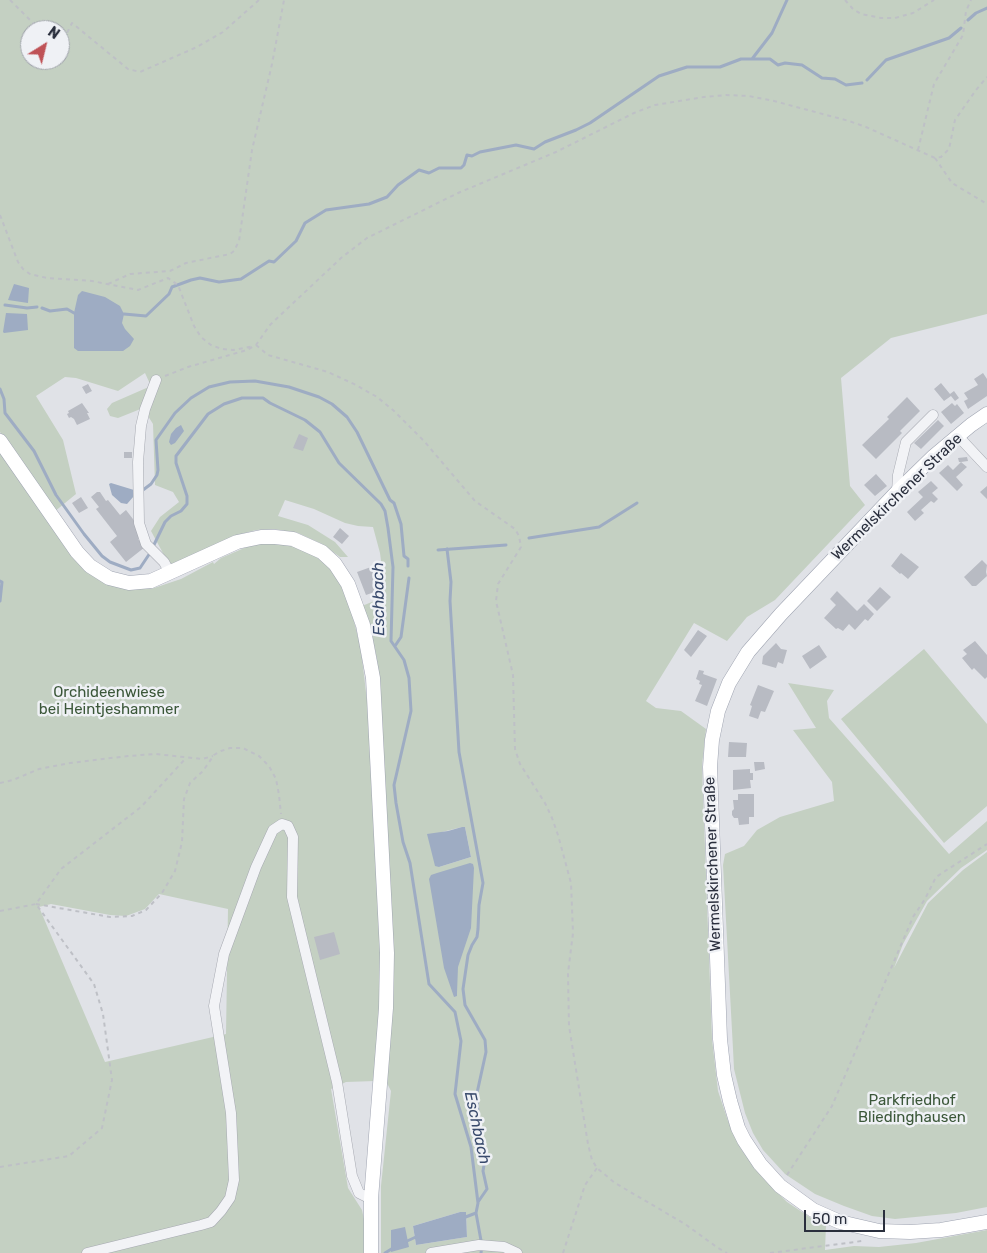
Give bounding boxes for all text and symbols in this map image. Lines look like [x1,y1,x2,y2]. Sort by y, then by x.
north arrow [20,20,70,70]
text: N [44,23,63,43]
street label: Wermelskirchener Straße [828,430,966,564]
water label: Eschbach [369,562,389,636]
park label: Orchideenwiese bei Heintjeshammer [39,684,179,719]
street label: Wermelskirchener Straße [701,776,725,952]
water label: Eschbach [460,1090,494,1166]
park label: Parkfriedhof Bliedinghausen [858,1092,966,1127]
scale bar [807,1200,888,1232]
text: 50 m [812,1210,847,1228]

